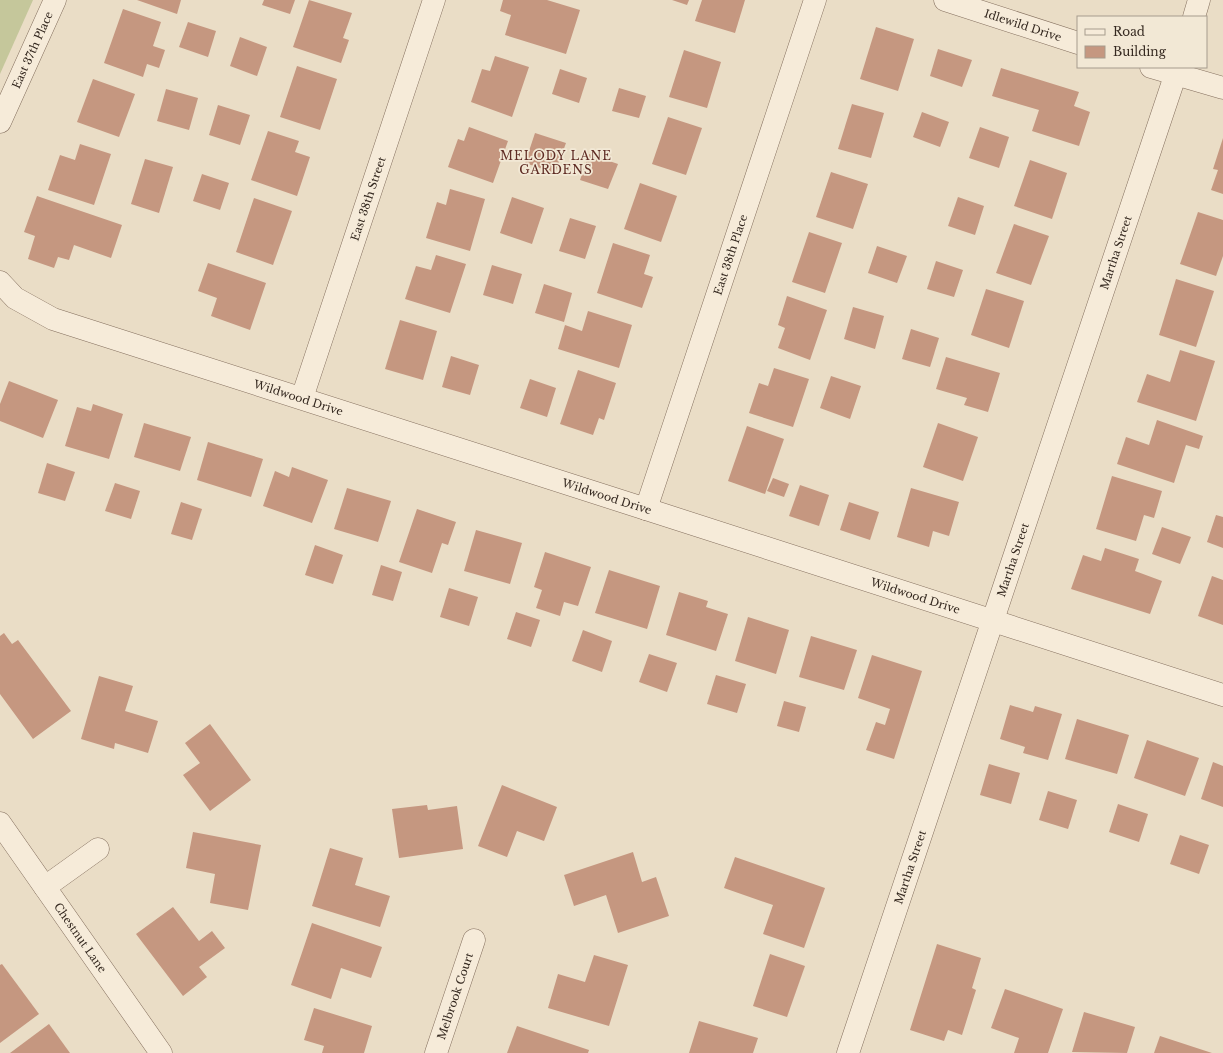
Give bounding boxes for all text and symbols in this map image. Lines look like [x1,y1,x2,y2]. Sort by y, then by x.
street label: Idlewild Drive [983,6,1063,44]
street label: East 37th Place [9,9,56,91]
legend [1077,16,1207,68]
text: Road [1113,24,1145,39]
text: Building [1113,44,1167,59]
district label: MELODY LANE GARDENS [500,148,612,177]
street label: East 38th Street [348,154,389,243]
street label: East 38th Place [711,212,750,297]
street label: Martha Street [1097,213,1135,292]
street label: Wildwood Drive [251,376,345,419]
street label: Wildwood Drive [559,475,653,517]
street label: Martha Street [994,520,1032,599]
street label: Wildwood Drive [868,575,962,617]
street label: Martha Street [891,827,929,906]
street label: Chestnut Lane [51,900,110,975]
street label: Melbrook Court [434,950,477,1041]

